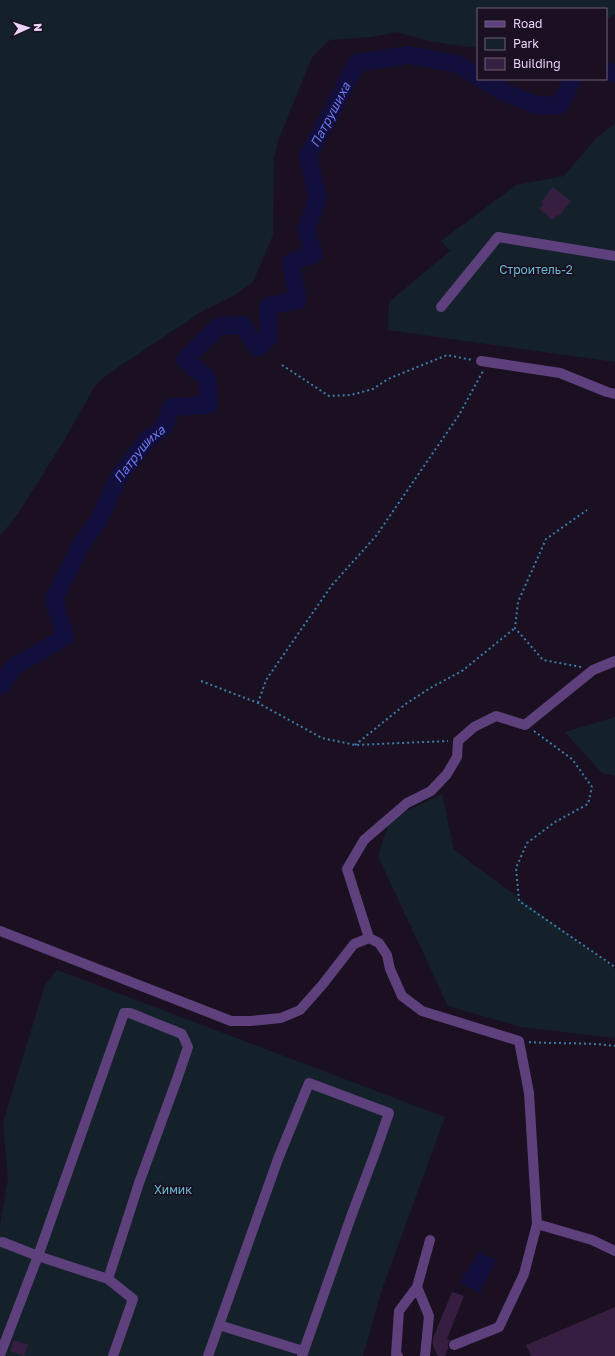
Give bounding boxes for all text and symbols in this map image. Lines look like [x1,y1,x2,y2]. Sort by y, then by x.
north arrow [8,8,48,48]
legend [477,8,607,80]
text: Road [513,16,542,31]
text: N [32,23,45,32]
text: Park [513,36,539,51]
text: Building [513,56,561,71]
water label: Патрушиха [306,79,354,150]
park label: Строитель-2 [499,262,573,277]
water label: Патрушиха [110,421,168,485]
park label: Химик [154,1182,192,1197]

